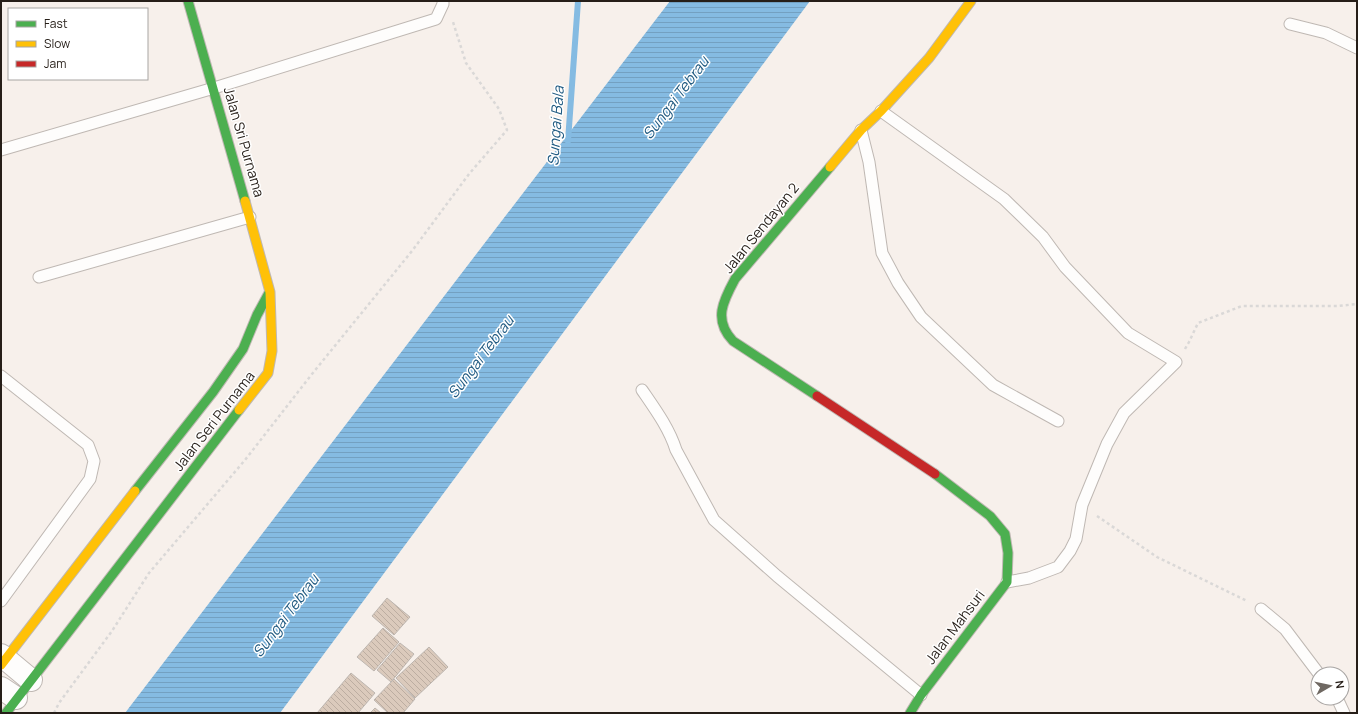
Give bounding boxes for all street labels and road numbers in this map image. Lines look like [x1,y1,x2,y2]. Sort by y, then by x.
street label: Jalan Sri Purnama [220,85,269,199]
street label: Jalan Sendayan 2 [718,179,803,277]
street label: Jalan Seri Purnama [169,367,259,475]
street label: Jalan Mahsuri [920,586,989,668]

